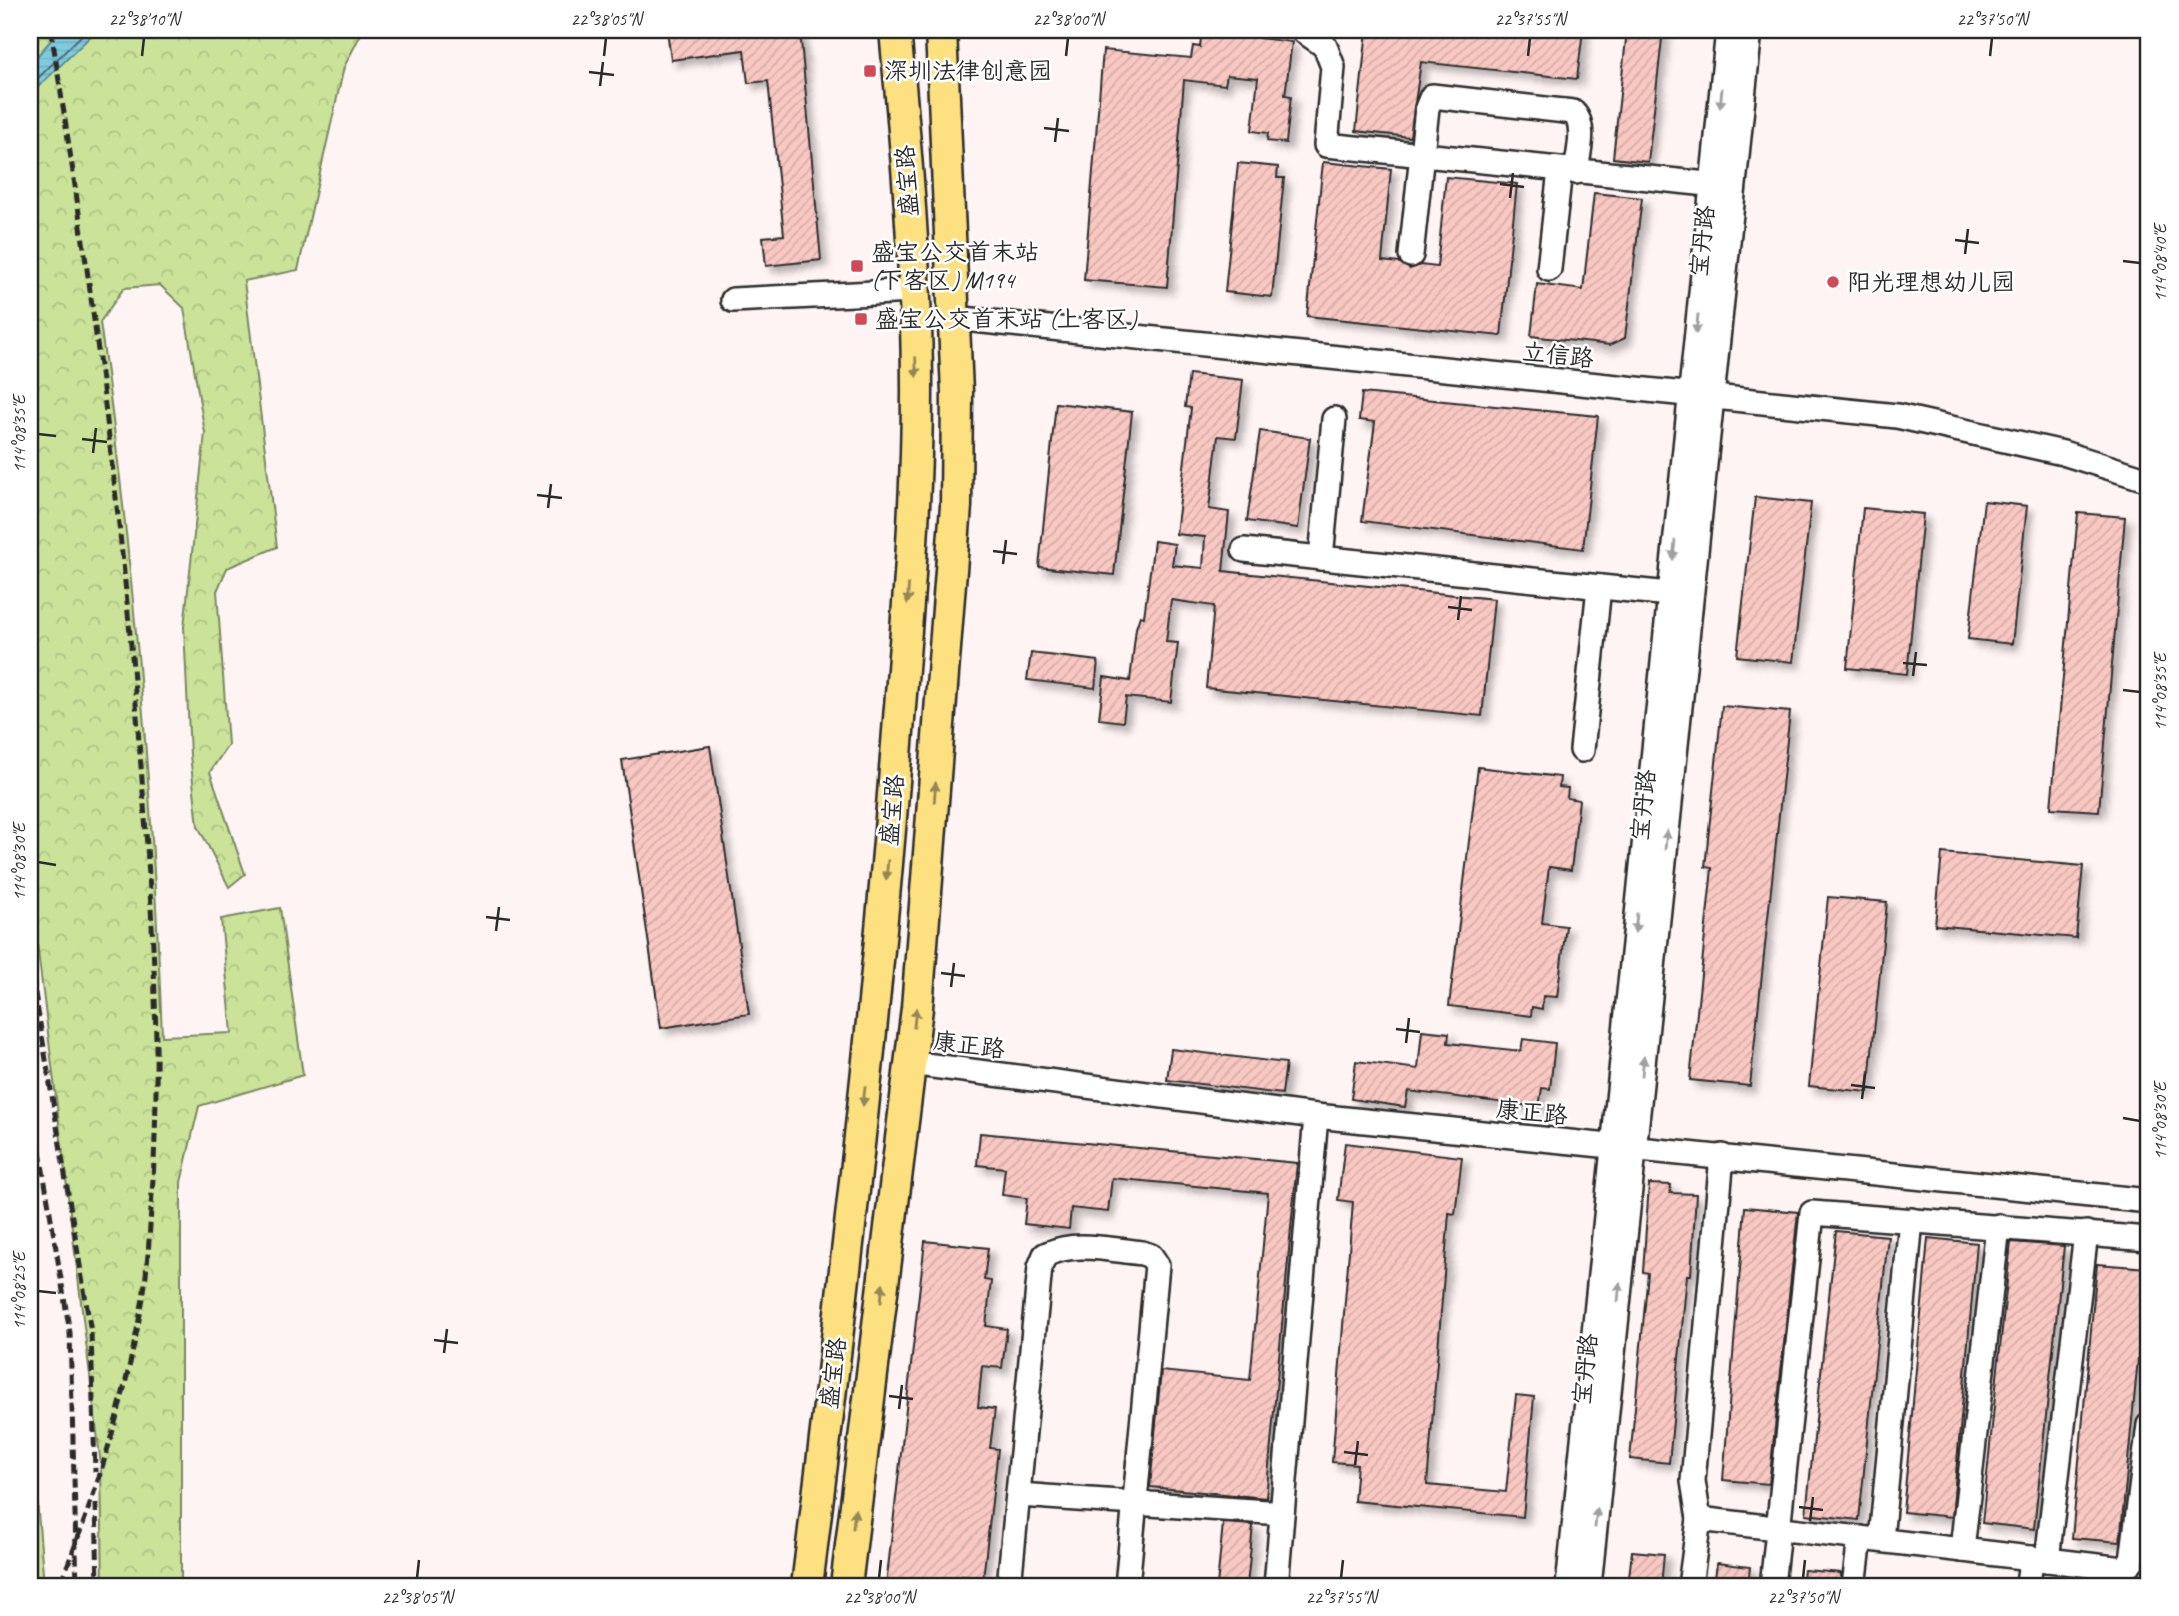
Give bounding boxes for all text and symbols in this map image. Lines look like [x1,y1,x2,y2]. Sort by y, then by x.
text: 22°38'10"N [109,8,183,30]
text: 22°38'05"N [571,8,645,30]
text: 22°38'00"N [1033,8,1107,30]
text: 22°37'55"N [1495,8,1569,30]
text: 22°37'50"N [1957,8,2031,30]
place label: 深圳法律创意园 [884,56,1052,86]
marker: 深圳法律创意园 [862,63,878,79]
one-way arrow [1715,87,1726,109]
street label: 盛宝路 [890,144,924,218]
street label: 宝丹路 [1683,204,1721,278]
text: 114°08'40"E [2149,222,2171,302]
place label: 盛宝公交首末站 (下客区) M194 [871,237,1039,295]
marker: 盛宝公交首末站 (下客区) M194 [849,258,865,274]
place label: 阳光理想幼儿园 [1847,267,2015,297]
marker: 阳光理想幼儿园 [1825,274,1841,290]
place label: 盛宝公交首末站 (上客区) [875,304,1138,334]
marker: 盛宝公交首末站 (上客区) [853,311,869,327]
one-way arrow [1691,313,1702,335]
street label: 立信路 [1521,336,1595,374]
one-way arrow [911,356,922,378]
text: 114°08'35"E [8,393,30,473]
one-way arrow [1668,539,1679,561]
one-way arrow [903,583,914,605]
text: 114°08'35"E [2149,651,2171,731]
street label: 宝丹路 [1624,768,1662,842]
street label: 盛宝路 [874,773,910,847]
one-way arrow [929,780,940,802]
text: 114°08'30"E [8,821,30,901]
one-way arrow [1661,828,1672,850]
one-way arrow [881,859,892,881]
one-way arrow [1630,912,1641,934]
one-way arrow [910,1007,921,1029]
street label: 康正路 [931,1026,1007,1064]
one-way arrow [1637,1055,1648,1077]
text: 114°08'30"E [2149,1080,2171,1160]
one-way arrow [859,1085,870,1107]
street label: 康正路 [1495,1093,1569,1131]
text: 114°08'25"E [8,1250,30,1330]
one-way arrow [1614,1281,1625,1303]
one-way arrow [876,1282,887,1304]
street label: 宝丹路 [1566,1332,1604,1406]
street label: 盛宝路 [814,1335,852,1411]
one-way arrow [848,1507,859,1529]
one-way arrow [1590,1507,1601,1529]
text: 22°38'05"N [382,1586,456,1608]
text: 22°38'00"N [844,1586,918,1608]
text: 22°37'55"N [1306,1586,1380,1608]
text: 22°37'50"N [1768,1586,1842,1608]

